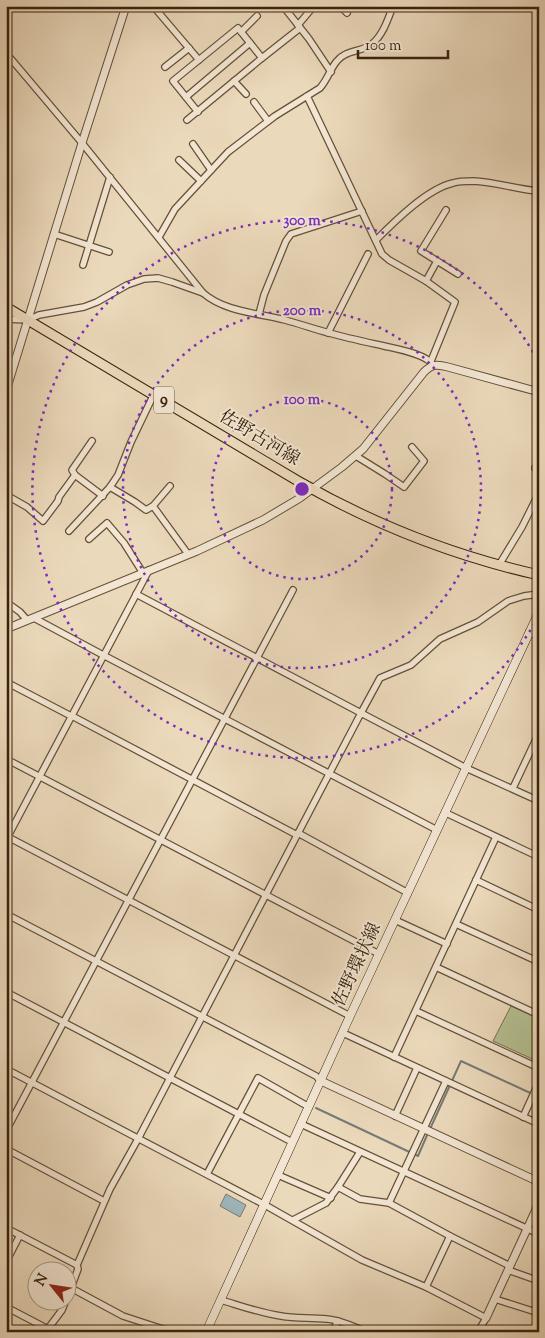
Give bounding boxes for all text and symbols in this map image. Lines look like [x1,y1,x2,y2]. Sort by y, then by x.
scale bar [358,28,448,60]
text: 100 m [365,36,402,57]
text: 300 m [283,211,321,232]
text: 200 m [283,301,322,322]
road number: 9 [154,386,174,414]
text: 100 m [284,390,321,411]
street label: 佐野古河線 [214,405,304,473]
centre of rings [293,480,311,498]
street label: 佐野環状線 [327,919,389,1011]
north arrow [28,1260,78,1310]
text: N [31,1271,54,1290]

